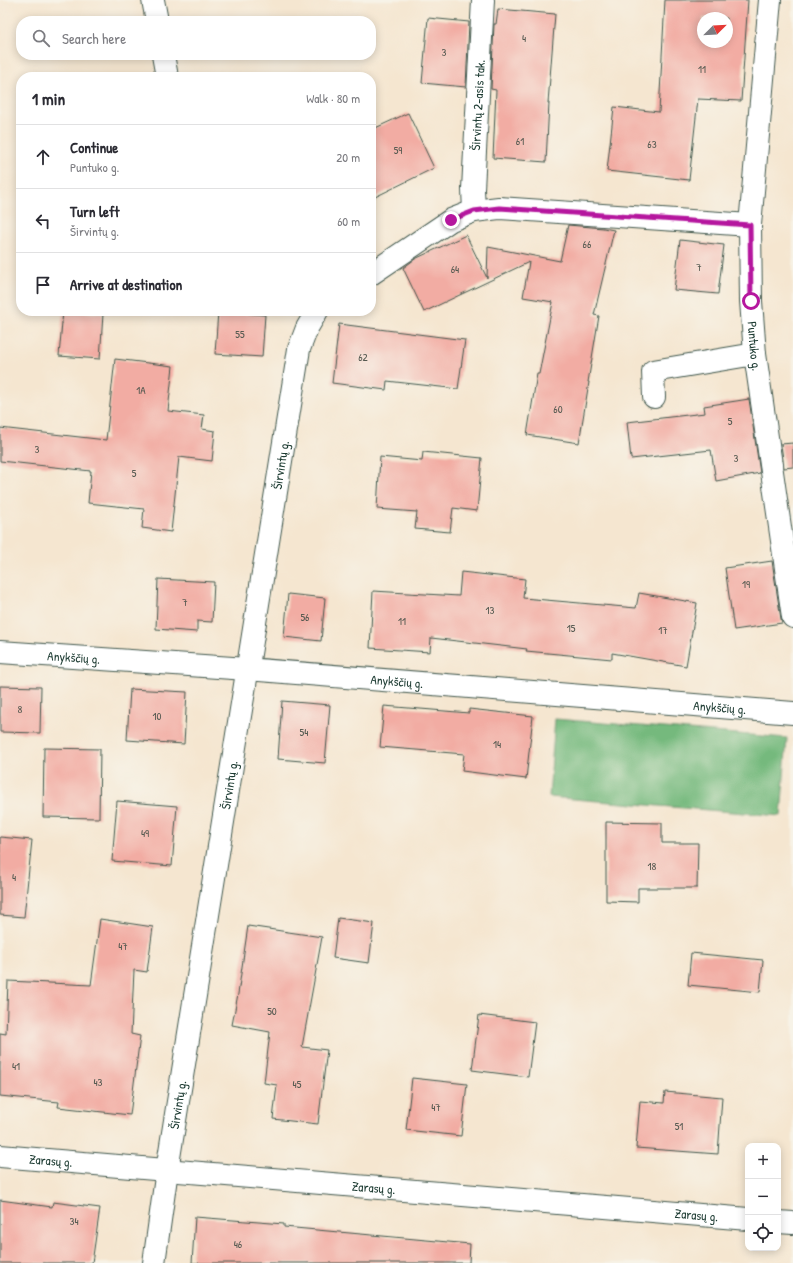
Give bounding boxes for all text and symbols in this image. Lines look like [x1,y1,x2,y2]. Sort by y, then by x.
north arrow [697,12,733,48]
search box [16,16,376,60]
icon: search [30,27,52,49]
text: Search here [62,28,126,49]
house number: 4 [522,31,526,45]
house number: 3 [442,45,447,59]
street label: Širvintų 2-asis tak. [466,59,489,151]
house number: 11 [698,62,706,76]
text: 1 min [32,87,65,110]
text: Walk · 80 m [306,89,360,107]
house number: 61 [516,134,524,148]
text: Continue [70,137,118,158]
house number: 63 [647,137,657,151]
house number: 59 [394,143,402,157]
icon: ahead [32,146,54,168]
text: 20 m [336,148,360,166]
text: Puntuko g. [70,158,119,176]
text: Turn left [70,201,120,222]
icon: left [32,210,54,232]
route end [442,211,460,229]
text: 60 m [337,212,360,230]
text: Širvintų g. [70,222,119,240]
house number: 66 [583,237,592,251]
house number: 7 [696,260,702,274]
house number: 64 [451,262,459,276]
icon: arrive [32,274,54,296]
text: Arrive at destination [70,274,182,295]
route start [742,292,760,310]
street label: Puntuko g. [744,321,766,372]
house number: 55 [235,327,245,341]
house number: 62 [358,350,368,364]
house number: 1A [136,383,146,397]
house number: 60 [553,402,563,416]
house number: 5 [728,414,733,428]
street label: Širvintų g. [268,439,293,491]
house number: 3 [35,442,40,456]
house number: 3 [734,451,739,465]
house number: 5 [132,466,137,480]
house number: 19 [742,577,750,591]
house number: 7 [182,595,188,609]
house number: 13 [486,603,495,617]
house number: 56 [300,610,310,624]
house number: 11 [398,614,406,628]
house number: 15 [567,621,576,635]
house number: 17 [658,623,668,637]
street label: Anykščių g. [47,646,101,668]
street label: Anykščių g. [370,670,424,692]
street label: Anykščių g. [693,696,747,718]
house number: 8 [18,702,23,716]
house number: 10 [153,709,162,723]
house number: 54 [300,725,308,739]
house number: 14 [493,737,501,751]
street label: Širvintų g. [216,759,242,811]
house number: 49 [141,826,149,840]
house number: 18 [648,859,657,873]
house number: 4 [12,870,16,884]
house number: 47 [118,939,128,953]
house number: 50 [267,1004,277,1018]
house number: 41 [12,1059,20,1073]
house number: 43 [93,1075,103,1089]
house number: 45 [293,1077,302,1091]
street label: Širvintų g. [165,1079,190,1130]
house number: 47 [431,1100,441,1114]
house number: 51 [675,1119,683,1133]
map controls [745,1143,781,1251]
button: + [745,1143,781,1179]
street label: Zarasų g. [28,1149,74,1171]
street label: Zarasų g. [351,1177,396,1198]
button: − [745,1179,781,1215]
street label: Zarasų g. [674,1204,719,1225]
house number: 34 [69,1214,79,1228]
button: locate [745,1215,781,1251]
house number: 46 [234,1237,243,1251]

